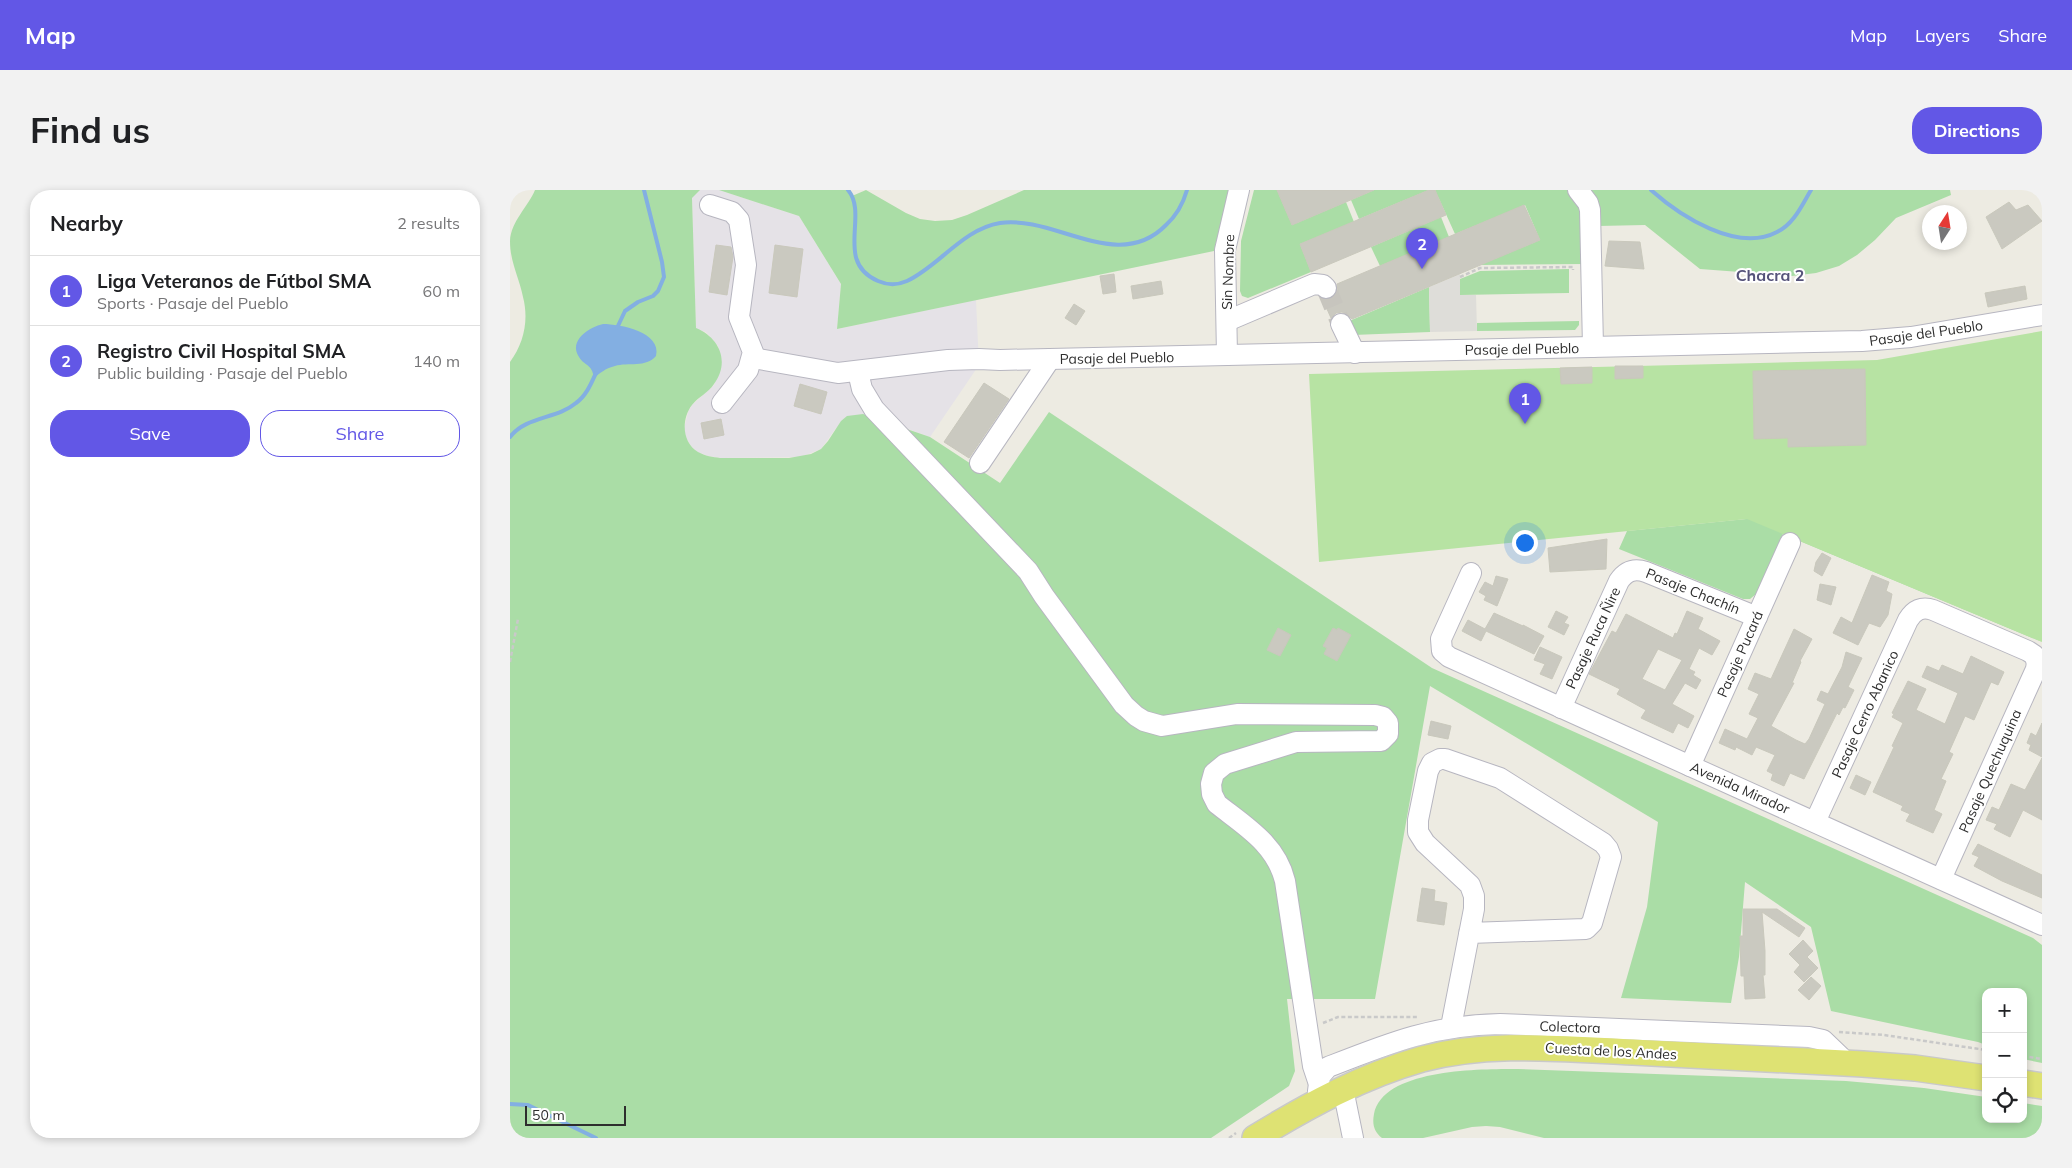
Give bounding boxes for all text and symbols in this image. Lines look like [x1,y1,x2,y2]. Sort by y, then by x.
text: Map [25,20,76,50]
text: Map [1850,24,1887,47]
text: Layers [1915,24,1970,47]
text: Share [1998,24,2047,47]
button: Directions [1912,107,2042,154]
text: Find us [30,108,150,152]
north arrow [1922,205,1967,250]
text: Nearby [50,210,123,236]
text: 2 results [397,213,460,233]
pin: 2 [1406,228,1438,269]
street label: Sin Nombre [1218,234,1238,310]
district label: Chacra 2 [1736,265,1804,285]
text: Liga Veteranos de Fútbol SMA [97,269,371,293]
text: 1 [61,281,71,301]
text: 60 m [423,281,460,301]
text: Sports · Pasaje del Pueblo [97,293,288,313]
street label: Pasaje del Pueblo [1868,316,1984,350]
text: Registro Civil Hospital SMA [97,339,346,363]
street label: Pasaje del Pueblo [1465,339,1579,359]
street label: Pasaje del Pueblo [1060,348,1174,368]
text: 2 [61,351,71,371]
text: 140 m [413,351,460,371]
text: Public building · Pasaje del Pueblo [97,363,348,383]
pin: 1 [1509,383,1541,424]
button: Save [50,410,250,457]
button: Share [260,410,460,457]
your location [1512,530,1538,556]
street label: Pasaje Chachín [1643,564,1743,618]
street label: Pasaje Ruca Ñire [1562,584,1624,692]
street label: Pasaje Pucará [1713,608,1767,700]
street label: Pasaje Cerro Abanico [1827,647,1903,781]
street label: Pasaje Quechuquina [1955,706,2025,836]
street label: Avenida Mirador [1687,758,1793,818]
map controls [1982,988,2027,1123]
button: + [1982,988,2027,1033]
street label: Colectora [1539,1017,1601,1037]
button: − [1982,1033,2027,1078]
street label: Cuesta de los Andes [1545,1039,1677,1063]
button: locate [1982,1078,2027,1123]
scale bar [525,1103,626,1126]
text: 50 m [532,1106,565,1124]

